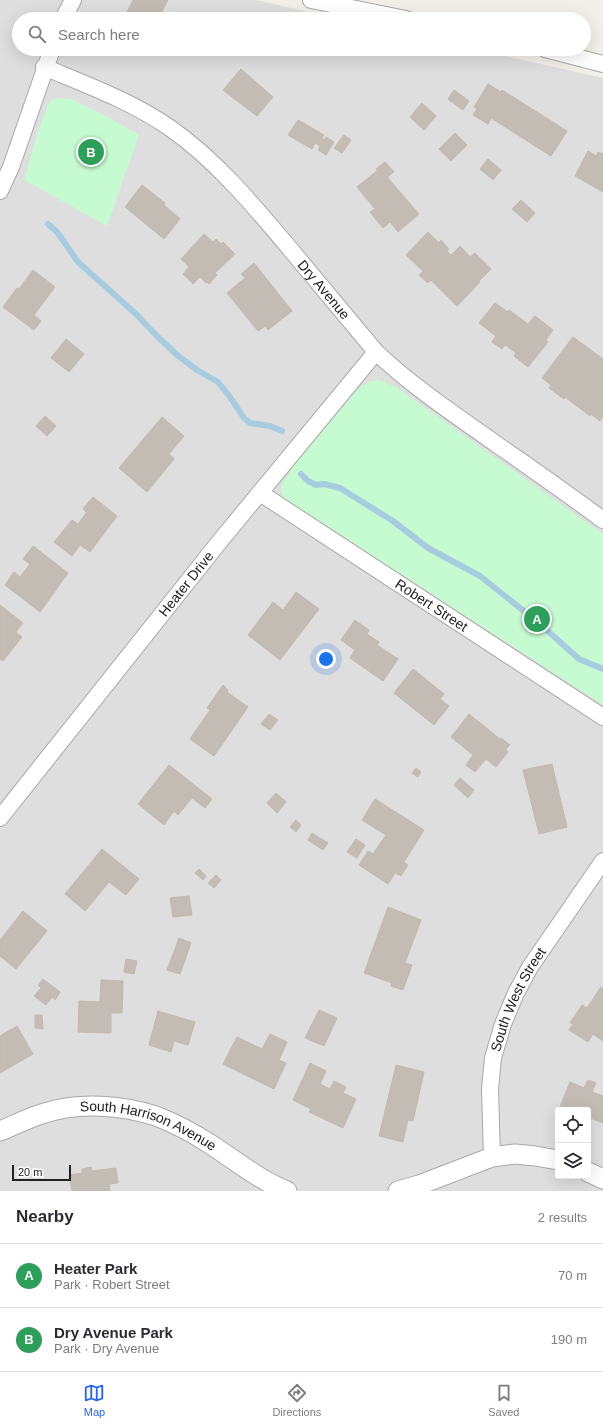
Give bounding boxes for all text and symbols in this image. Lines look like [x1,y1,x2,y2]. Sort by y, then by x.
search box [12,12,591,56]
icon: search [26,23,48,45]
text: Search here [58,26,140,43]
pin: B [78,137,104,167]
street label: Dry Avenue [295,257,353,323]
street label: Heater Drive [155,548,217,620]
street label: Robert Street [392,576,471,635]
pin: A [524,604,550,634]
your location [316,649,336,669]
street label: South West Street [487,944,549,1053]
street label: South Harrison Avenue [80,1098,219,1154]
map controls [555,1107,591,1179]
button: locate [555,1107,591,1143]
button: layers [555,1143,591,1179]
scale bar [12,1163,71,1182]
text: 20 m [18,1166,42,1178]
text: Nearby [16,1207,74,1226]
text: 2 results [538,1210,587,1225]
text: Heater Park [54,1260,137,1277]
text: A [24,1268,34,1283]
text: 70 m [558,1268,587,1283]
text: Park · Robert Street [54,1277,170,1292]
text: Dry Avenue Park [54,1324,173,1341]
text: B [24,1332,34,1347]
text: 190 m [551,1332,587,1347]
text: Park · Dry Avenue [54,1341,159,1356]
tab: Map [83,1382,105,1418]
tab: Directions [272,1382,321,1418]
tab: Saved [488,1382,519,1418]

